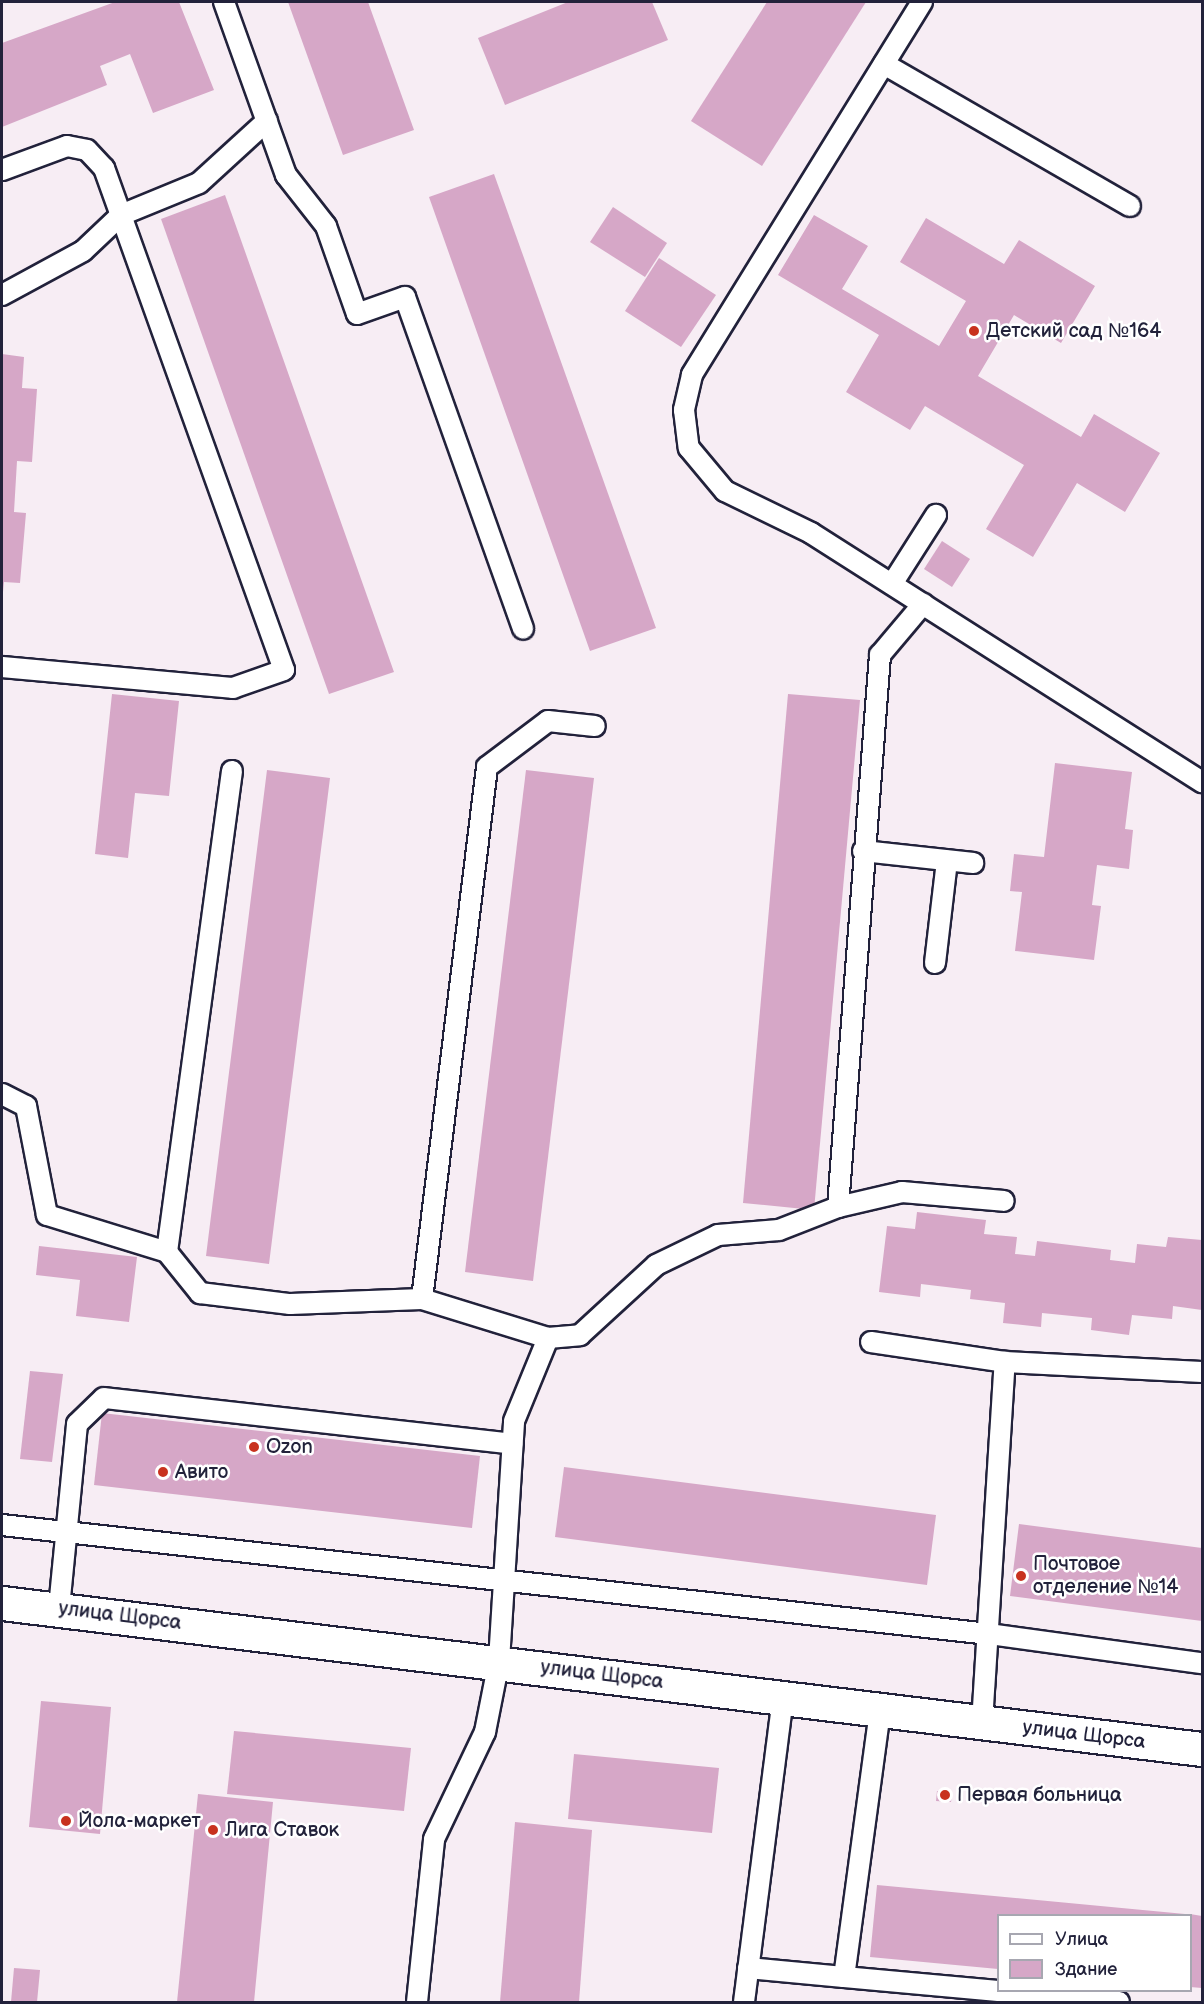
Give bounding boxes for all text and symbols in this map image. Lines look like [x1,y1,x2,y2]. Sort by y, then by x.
place label: Детский сад №164 [986,319,1161,343]
marker: Детский сад №164 [967,324,981,338]
place label: Ozon [266,1435,313,1459]
marker: Ozon [247,1440,261,1454]
place label: Авито [175,1460,228,1484]
marker: Авито [156,1465,170,1479]
place label: Почтовое отделение №14 [1033,1552,1179,1599]
marker: Почтовое отделение №14 [1014,1569,1028,1583]
street label: улица Щорса [57,1597,183,1635]
street label: улица Щорса [539,1656,665,1694]
street label: улица Щорса [1021,1716,1147,1754]
place label: Первая больница [957,1783,1122,1807]
marker: Первая больница [938,1788,952,1802]
place label: Йола-маркет [78,1809,201,1833]
marker: Йола-маркет [59,1814,73,1828]
place label: Лига Ставок [225,1818,339,1842]
marker: Лига Ставок [206,1823,220,1837]
legend [997,1914,1192,1992]
text: Улица [1055,1929,1108,1950]
text: Здание [1055,1959,1117,1980]

